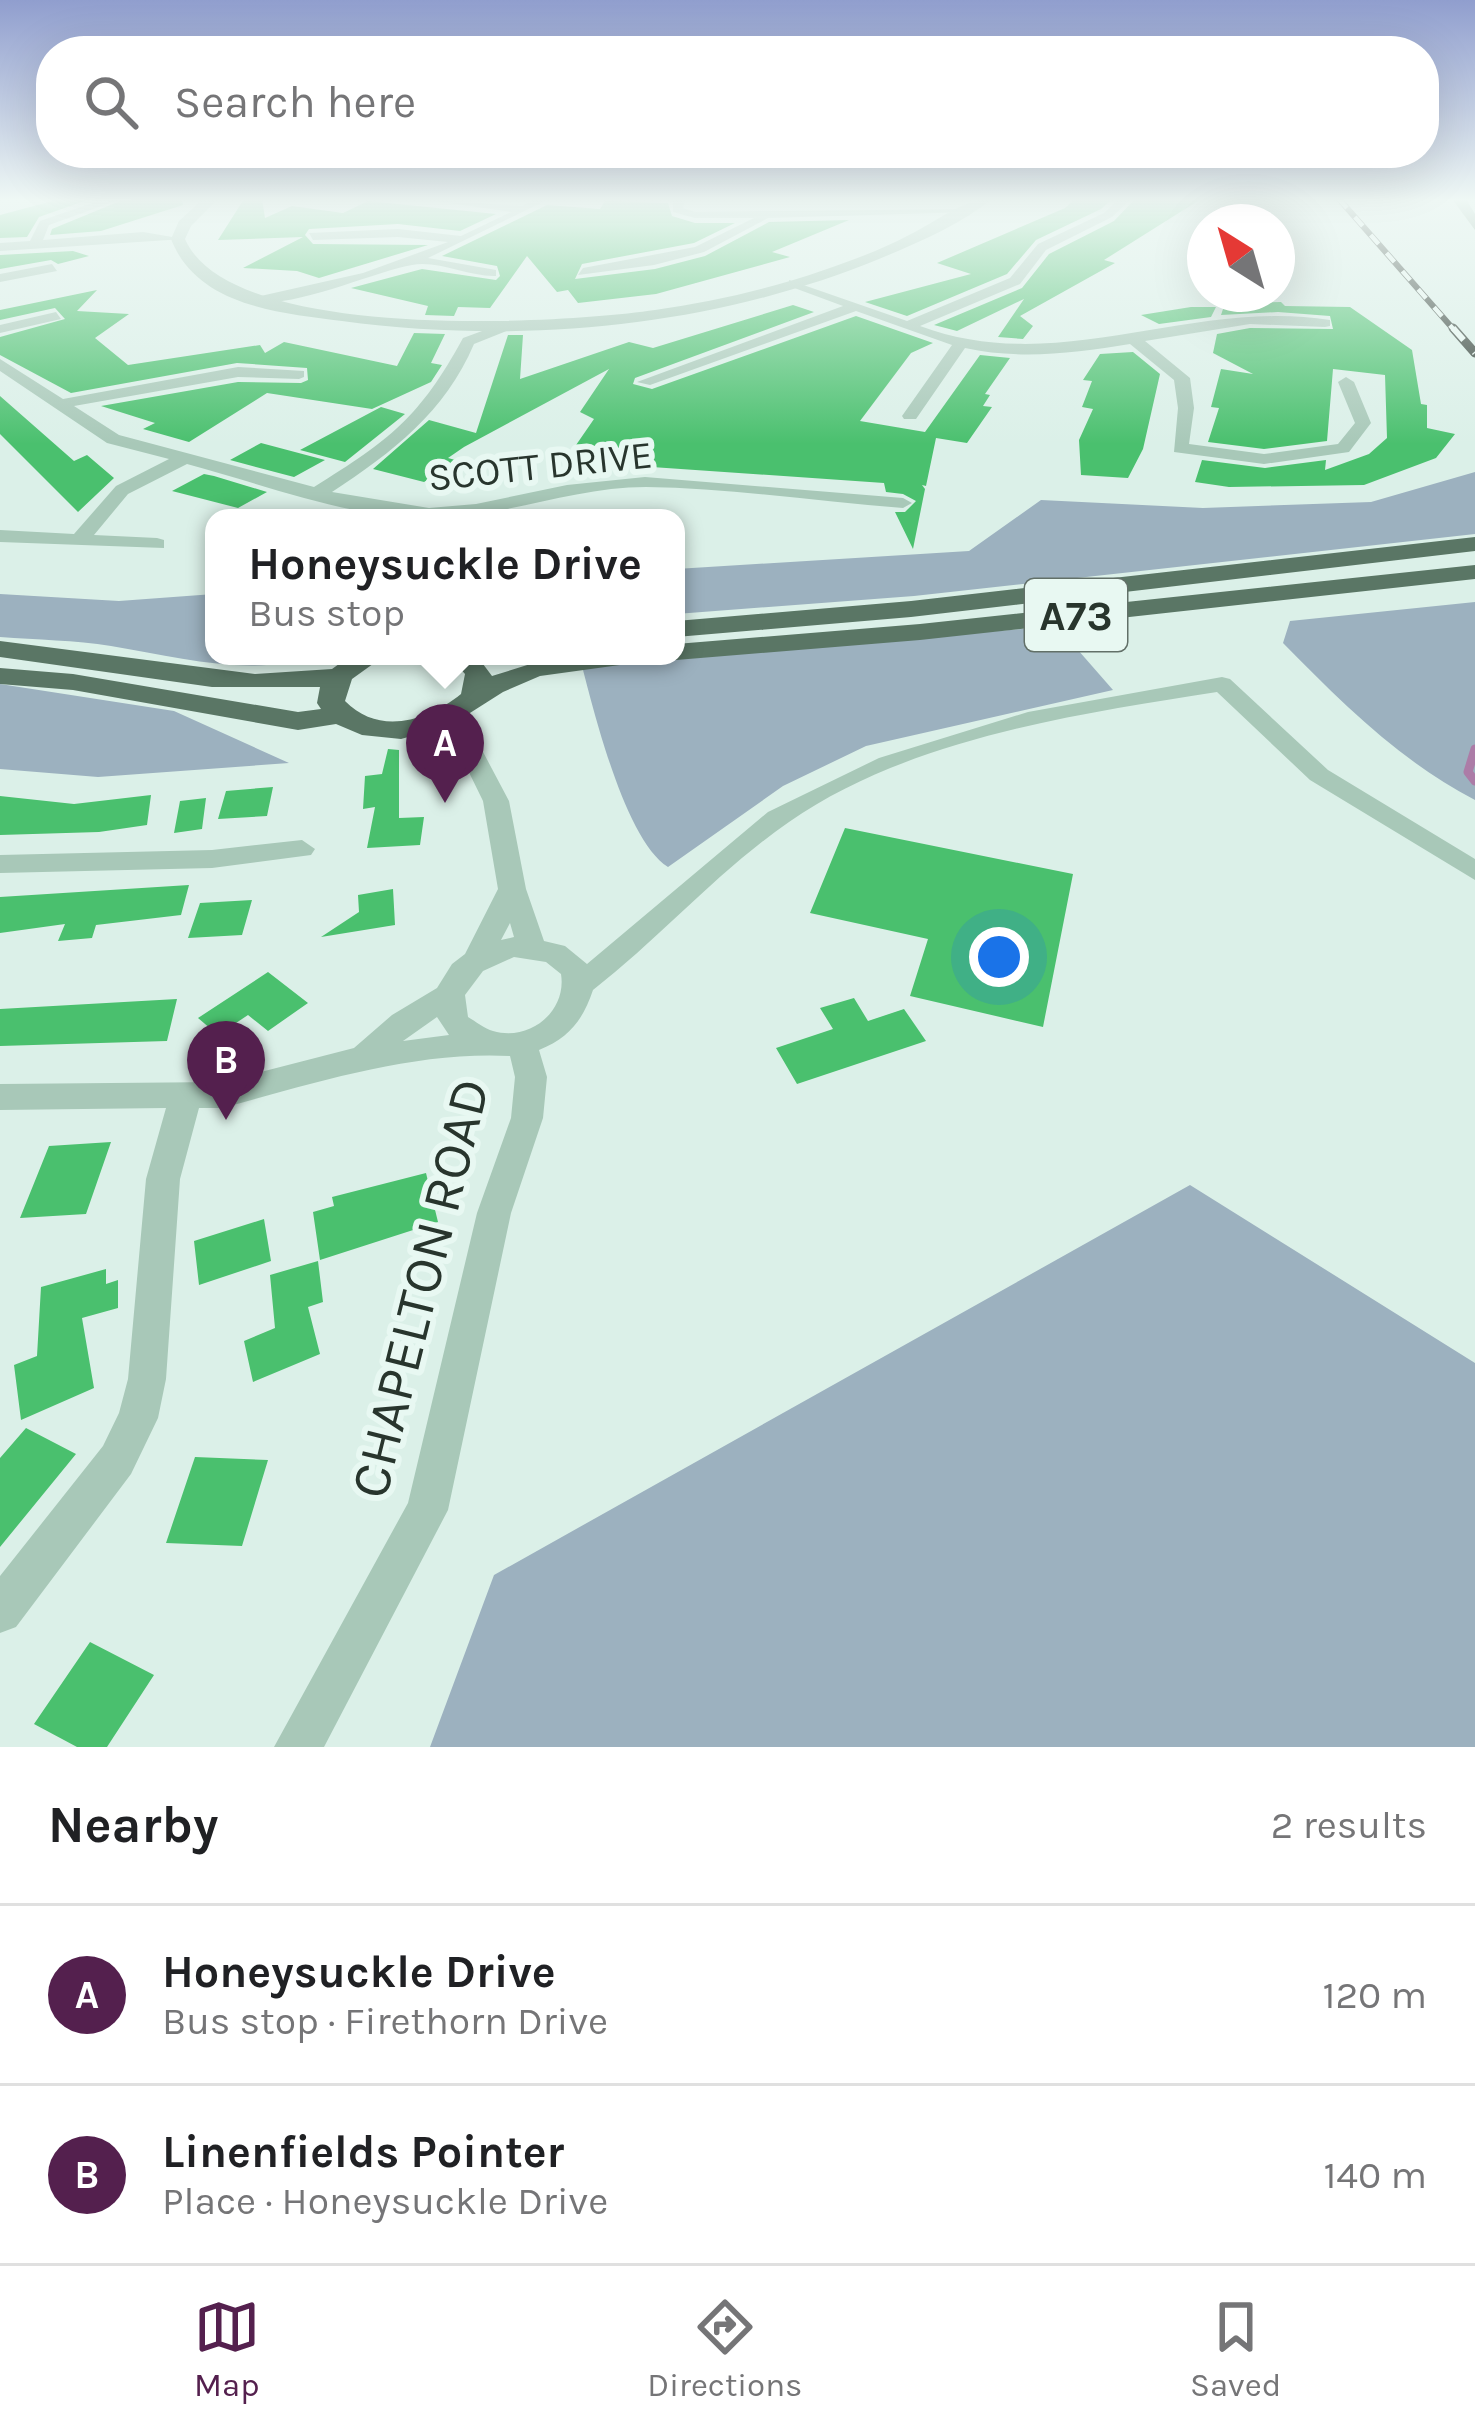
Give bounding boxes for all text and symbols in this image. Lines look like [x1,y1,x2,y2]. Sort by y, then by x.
search box [36,36,1439,168]
icon: search [78,69,144,135]
text: Search here [174,76,416,128]
north arrow [1187,204,1295,312]
street label: SCOTT DRIVE [426,431,655,501]
popup [205,509,685,665]
text: Honeysuckle Drive [248,538,642,590]
road number: A73 [1025,579,1127,651]
text: Bus stop [248,590,405,636]
pin: A [406,704,484,803]
your location [969,927,1029,987]
pin: B [187,1021,265,1120]
street label: CHAPELTON ROAD [337,1072,503,1504]
text: Nearby [48,1795,218,1855]
text: 2 results [1271,1802,1427,1848]
text: Honeysuckle Drive [162,1946,556,1998]
text: A [75,1972,99,2018]
text: 120 m [1323,1972,1427,2018]
text: Bus stop · Firethorn Drive [162,1998,608,2044]
text: Linenfields Pointer [162,2126,564,2178]
text: B [74,2152,100,2198]
text: 140 m [1323,2152,1427,2198]
text: Place · Honeysuckle Drive [162,2178,608,2224]
tab: Map [194,2294,260,2404]
tab: Directions [647,2294,802,2404]
tab: Saved [1190,2294,1281,2404]

